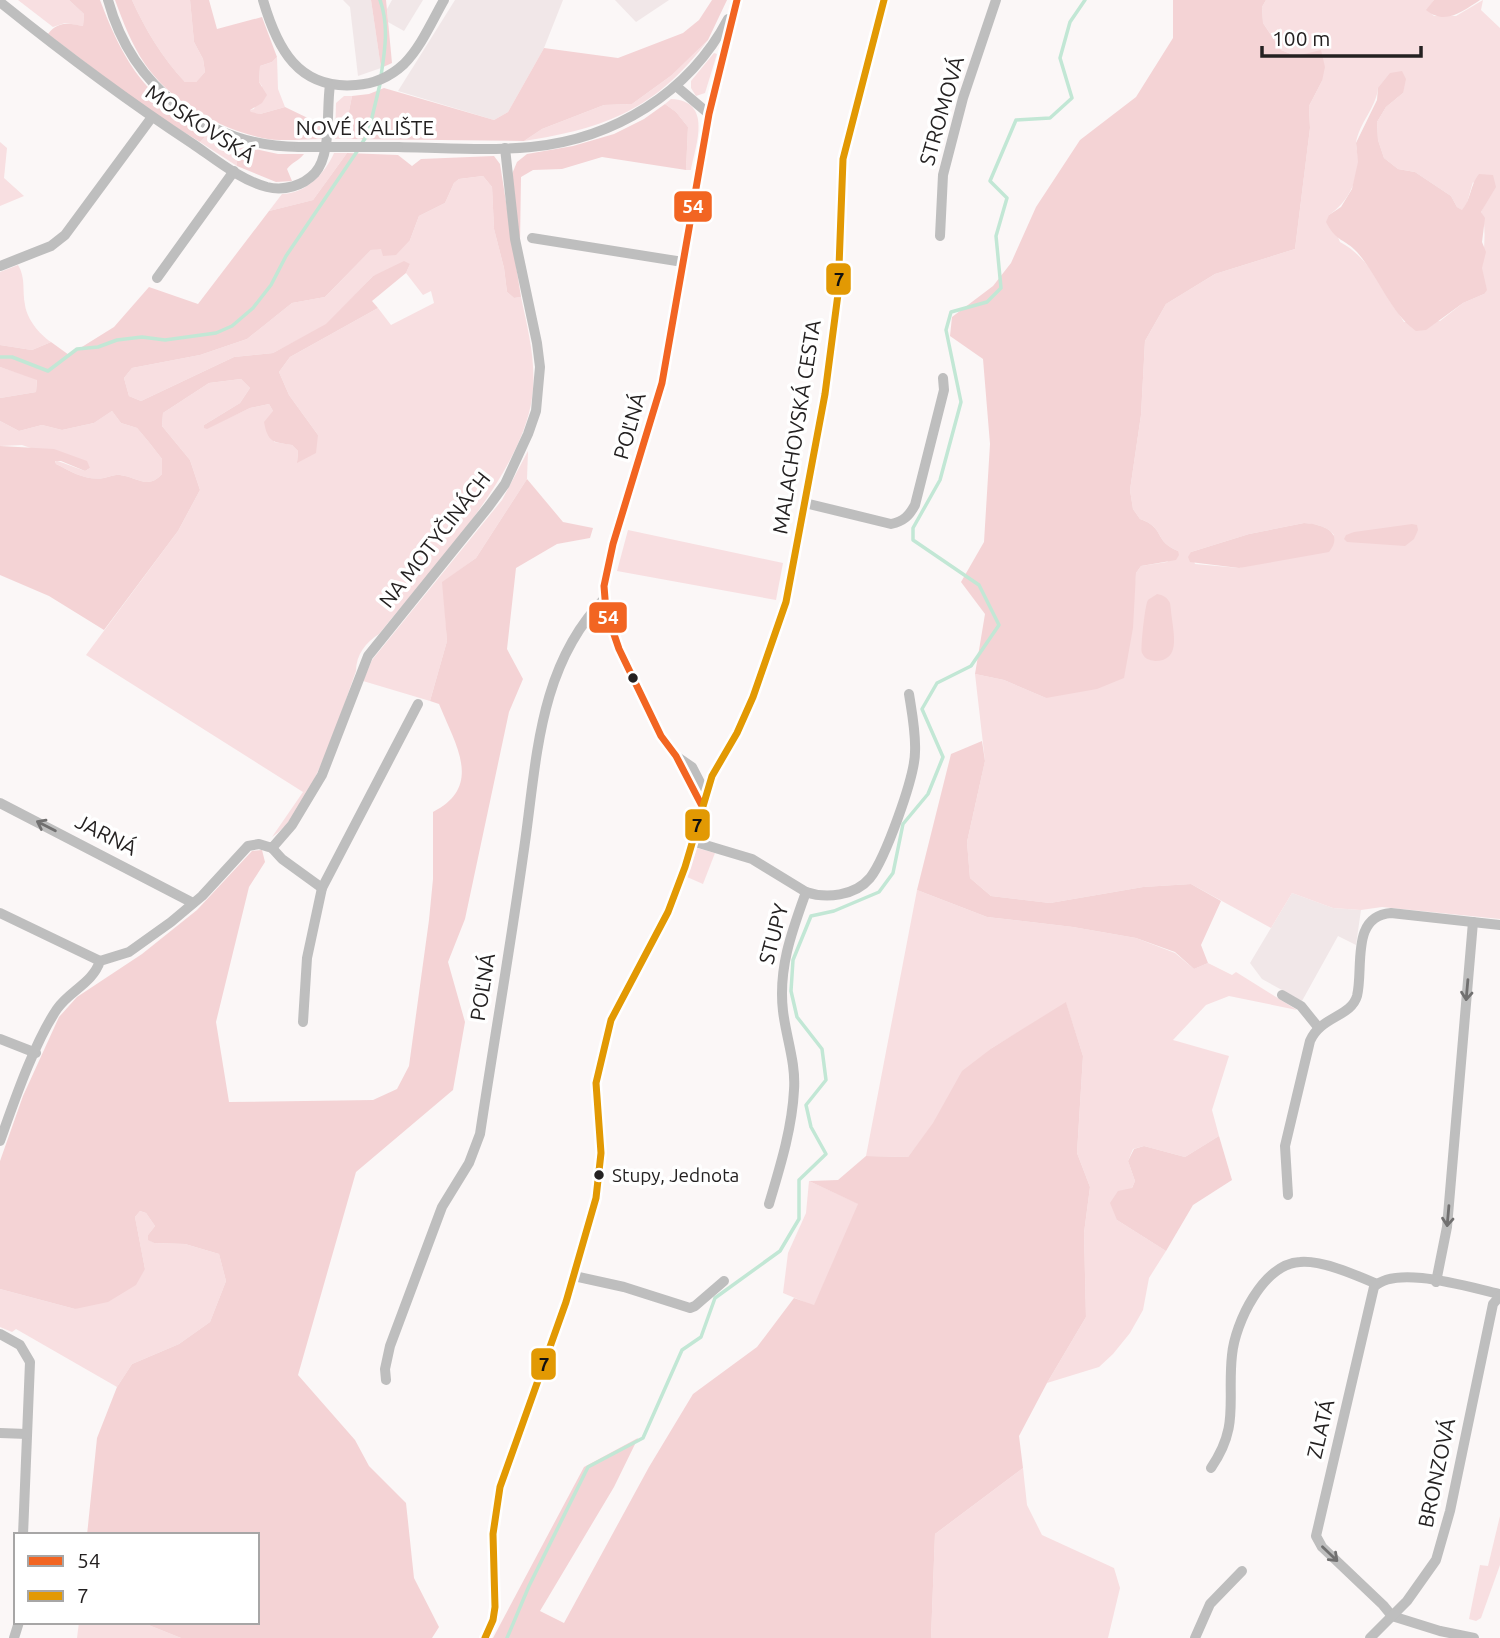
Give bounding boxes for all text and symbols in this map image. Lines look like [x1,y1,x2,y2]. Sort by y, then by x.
scale bar [1262,14,1421,58]
text: 100 m [1272,26,1330,50]
street label: STROMOVÁ [914,53,968,168]
street label: MOSKOVSKÁ [141,79,260,168]
street label: NOVÉ KALIŠTE [296,115,434,139]
line badge: 54 [673,190,713,223]
text: 54 [682,195,704,217]
line badge: 7 [825,262,852,296]
text: 7 [834,268,844,290]
street label: MALACHOVSKÁ CESTA [767,318,825,536]
street label: POĽNÁ [608,389,650,462]
street label: NA MOTYČINÁCH [374,467,495,612]
line badge: 54 [588,601,628,634]
text: 54 [597,606,619,628]
unlabelled marker [626,671,640,685]
line badge: 7 [684,808,711,842]
street label: JARNÁ [72,809,141,860]
text: 7 [692,814,702,836]
one-way arrow [36,819,57,833]
street label: STUPY [753,901,793,967]
street label: POĽNÁ [465,951,499,1022]
one-way arrow [1460,978,1473,1001]
place label: Stupy, Jednota [612,1164,739,1186]
marker: Stupy, Jednota [592,1168,606,1182]
one-way arrow [1441,1205,1454,1227]
line badge: 7 [530,1347,557,1381]
text: 7 [539,1353,549,1375]
street label: ZLATÁ [1302,1397,1339,1461]
street label: BRONZOVÁ [1413,1416,1459,1530]
legend [14,1533,259,1624]
one-way arrow [1321,1546,1338,1563]
text: 54 [77,1548,101,1572]
text: 7 [77,1583,89,1607]

